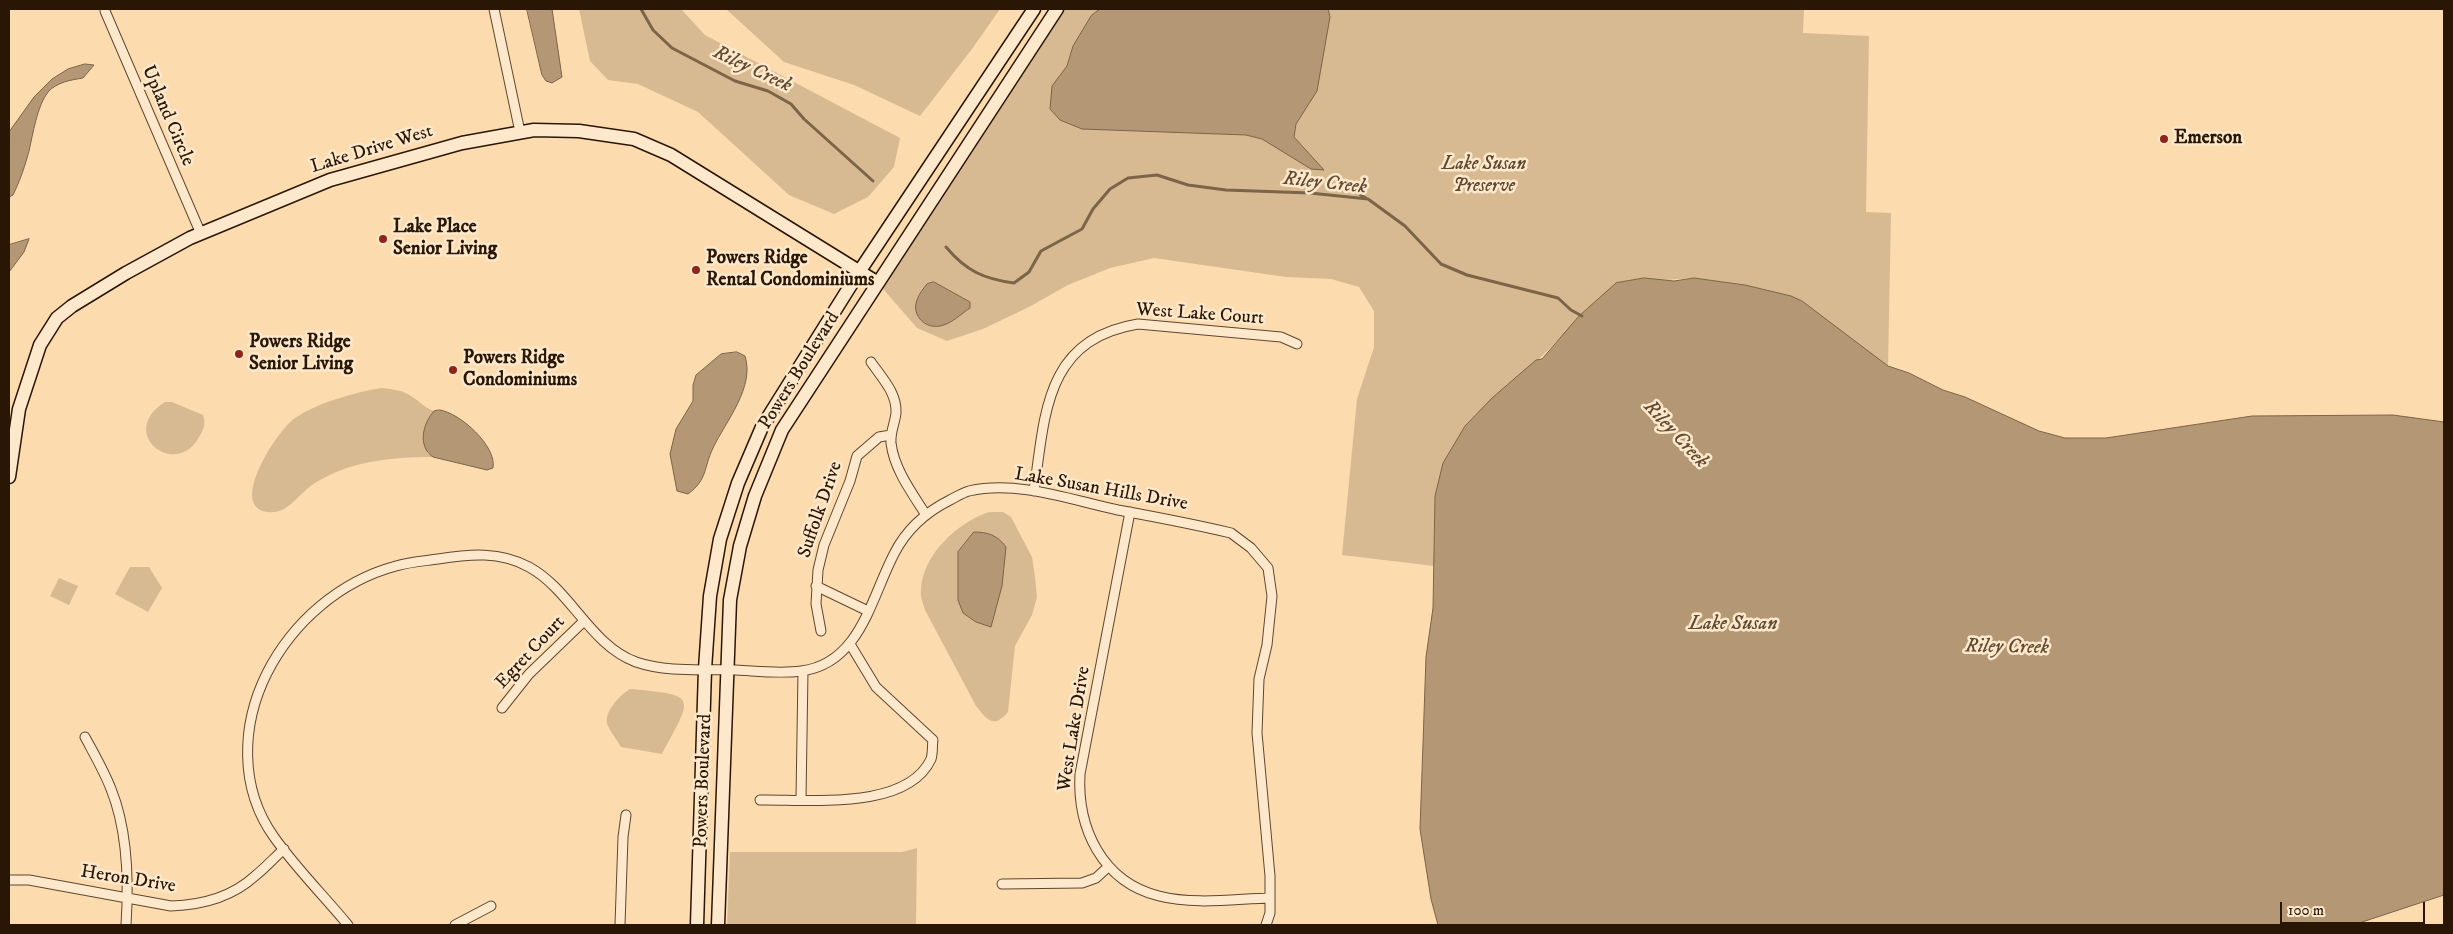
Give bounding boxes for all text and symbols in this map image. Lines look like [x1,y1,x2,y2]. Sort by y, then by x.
water label: Riley Creek [709,41,795,99]
street label: Upland Circle [136,62,198,170]
street label: Lake Drive West [308,121,436,179]
place label: Emerson [2174,128,2242,150]
marker: Emerson [2158,133,2170,145]
park label: Lake Susan Preserve [1442,154,1526,198]
water label: Riley Creek [1282,168,1368,200]
place label: Lake Place Senior Living [393,217,497,261]
marker: Lake Place Senior Living [377,233,389,245]
place label: Powers Ridge Rental Condominiums [706,248,874,292]
marker: Powers Ridge Rental Condominiums [690,264,702,276]
street label: West Lake Court [1135,299,1265,331]
street label: Powers Boulevard [755,308,845,434]
place label: Powers Ridge Senior Living [249,332,353,376]
marker: Powers Ridge Senior Living [233,348,245,360]
place label: Powers Ridge Condominiums [463,348,577,392]
marker: Powers Ridge Condominiums [447,364,459,376]
water label: Riley Creek [1638,396,1712,474]
street label: Suffolk Drive [794,459,848,561]
street label: Lake Susan Hills Drive [1013,464,1189,516]
street label: Egret Court [491,612,571,694]
water label: Lake Susan [1689,613,1777,637]
water label: Riley Creek [1965,635,2049,661]
street label: West Lake Drive [1054,665,1096,793]
street label: Powers Boulevard [690,714,718,848]
street label: Heron Drive [79,861,177,899]
scale bar [2283,892,2428,924]
text: 100 m [2288,901,2324,920]

